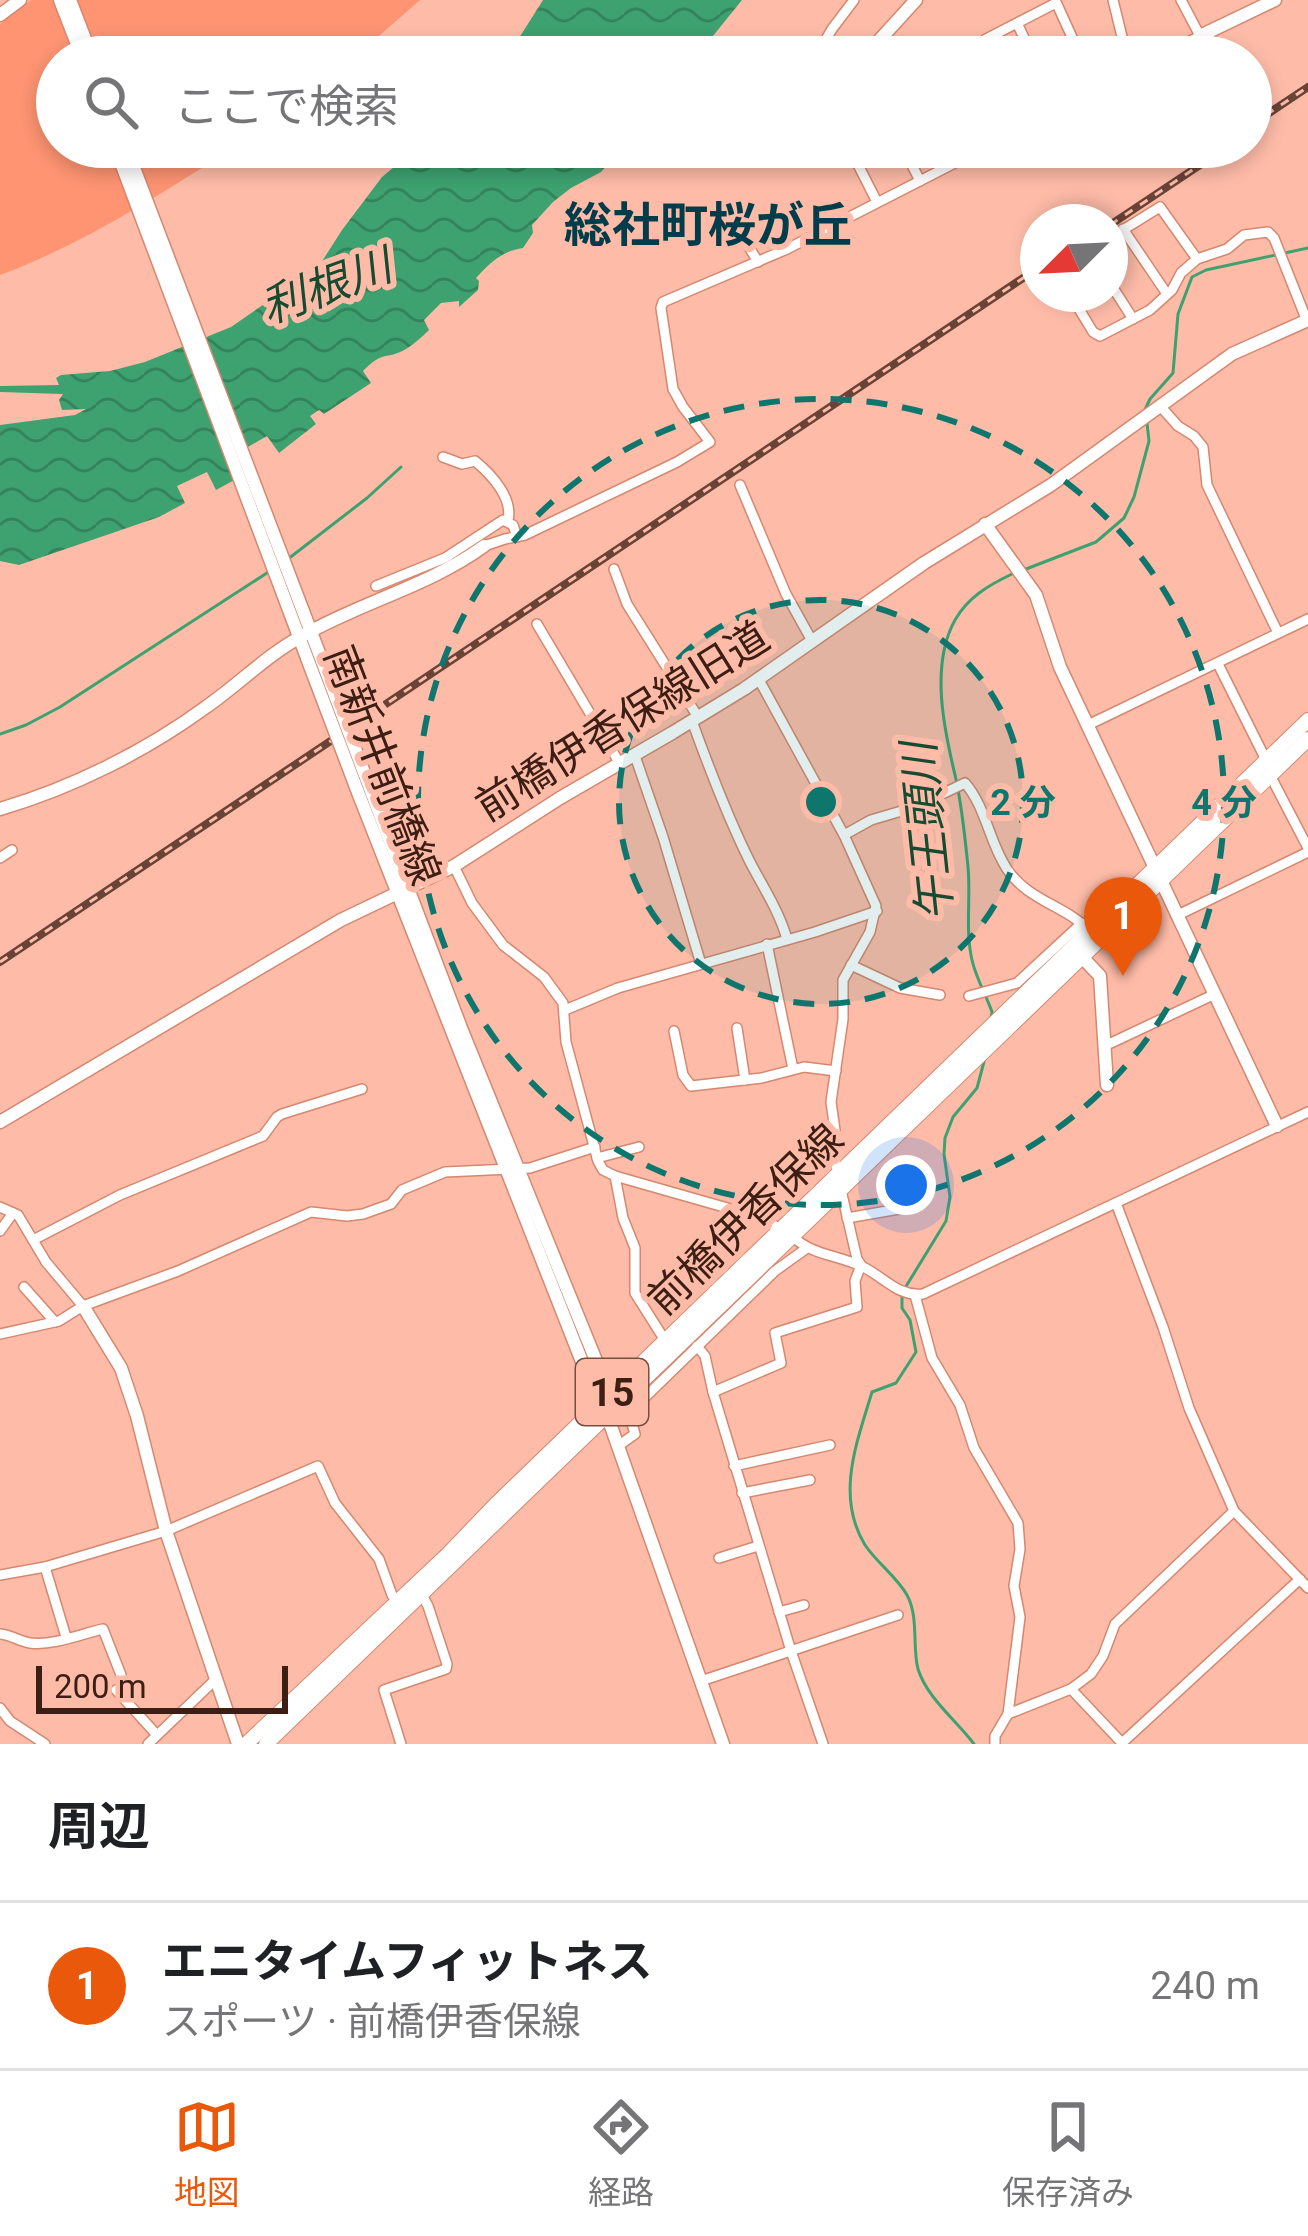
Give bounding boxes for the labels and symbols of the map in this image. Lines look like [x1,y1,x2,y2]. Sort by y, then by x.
district label: 総社町桜が丘 [564,197,852,254]
north arrow [1020,204,1128,312]
water label: 利根川 [254,237,402,334]
street label: 前橋伊香保線旧道 [467,612,778,831]
street label: 南新井前橋線 [315,639,451,892]
water label: 午王頭川 [891,736,963,924]
centre of rings [800,781,842,823]
text: 2 分 [990,782,1056,824]
text: 4 分 [1191,782,1257,824]
pin: 1 [1084,877,1162,976]
street label: 前橋伊香保線 [638,1114,853,1325]
your location [876,1155,936,1215]
road number: 15 [576,1359,648,1425]
scale bar [36,1660,288,1713]

